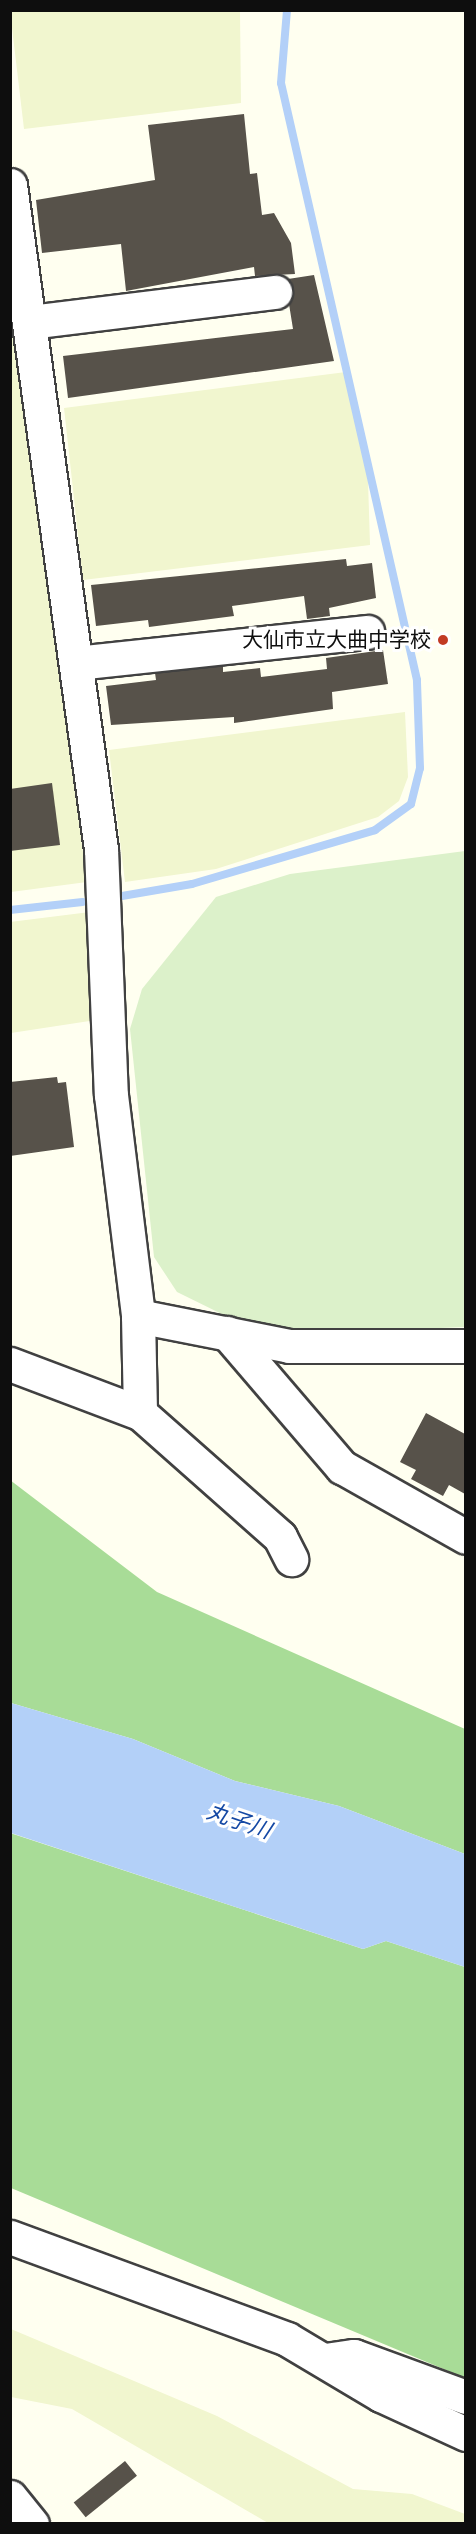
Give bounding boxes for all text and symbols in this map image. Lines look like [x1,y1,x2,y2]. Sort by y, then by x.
place label: 大仙市立大曲中学校 [242,627,431,653]
marker: 大仙市立大曲中学校 [436,633,450,647]
water label: 丸子川 [204,1798,274,1844]

